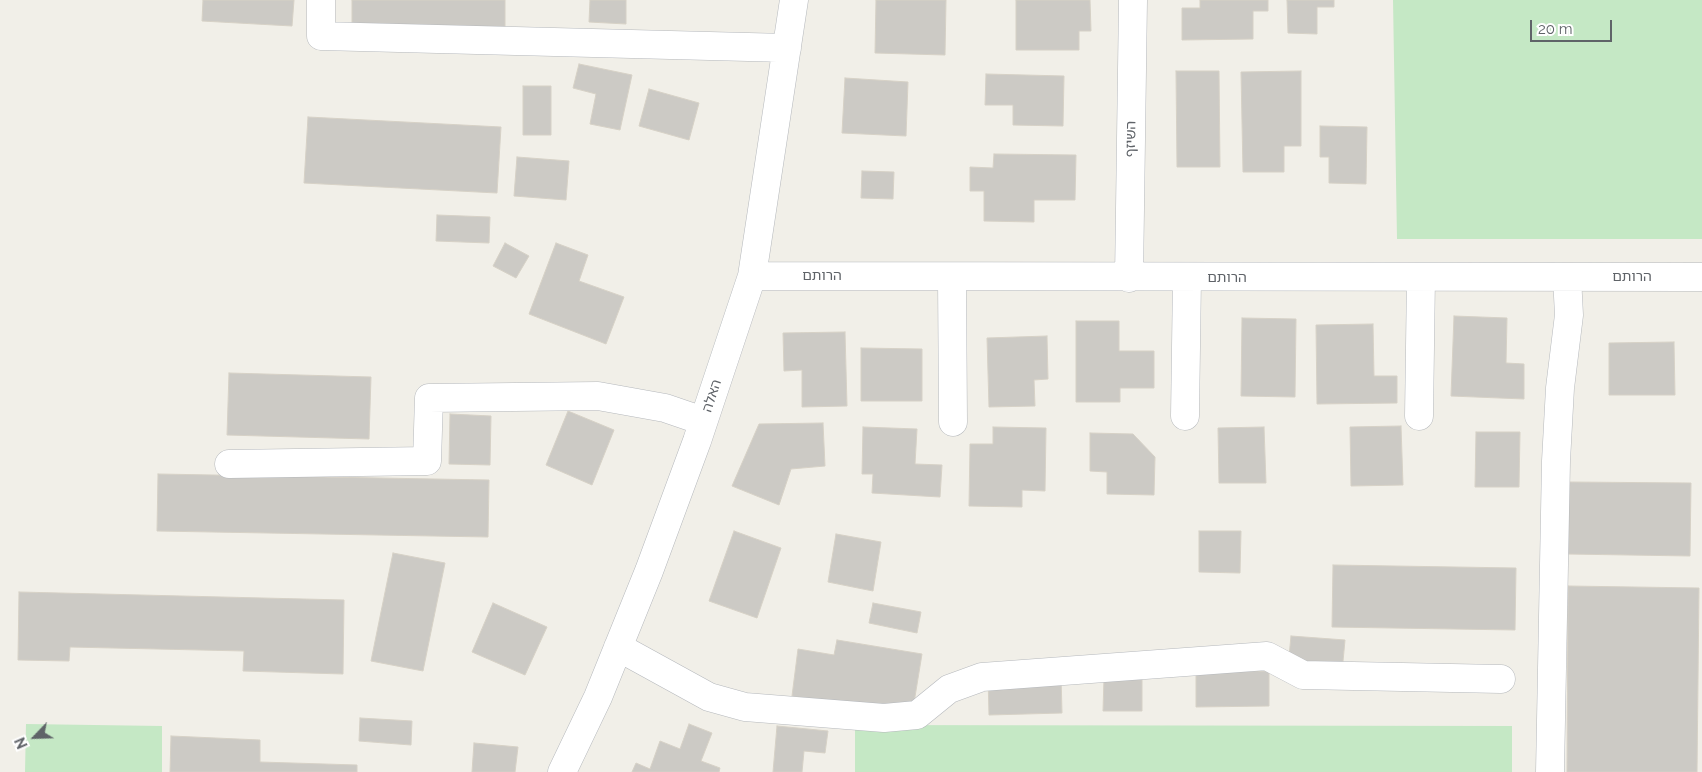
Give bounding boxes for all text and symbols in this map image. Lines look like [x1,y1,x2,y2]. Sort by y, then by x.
scale bar [1532,10,1614,42]
text: 20 m [1538,20,1573,38]
street label: השיזף [1122,121,1140,157]
street label: הרותם [802,268,842,284]
street label: הרותם [1612,269,1652,285]
street label: הרותם [1207,270,1247,286]
street label: האלה [699,377,725,415]
north arrow [10,712,60,762]
text: N [12,735,31,751]

